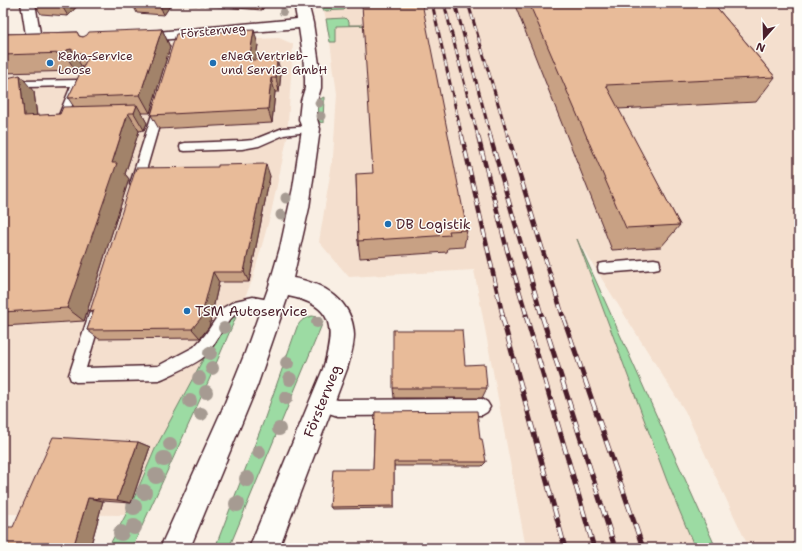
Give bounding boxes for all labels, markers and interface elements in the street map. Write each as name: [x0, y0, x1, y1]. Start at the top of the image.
north arrow: [744, 18, 784, 58]
street label: Försterweg: [180, 20, 246, 42]
text: N: [754, 38, 767, 55]
place label: Reha-Service Loose: [58, 48, 133, 78]
place label: eNeG Vertrieb- und Service GmbH: [221, 48, 327, 78]
marker: Reha-Service Loose: [45, 58, 55, 68]
marker: eNeG Vertrieb- und Service GmbH: [208, 58, 218, 68]
place label: DB Logistik: [396, 215, 471, 233]
marker: DB Logistik: [383, 219, 393, 229]
place label: TSM Autoservice: [195, 302, 308, 320]
marker: TSM Autoservice: [182, 306, 192, 316]
street label: Försterweg: [299, 362, 345, 440]

